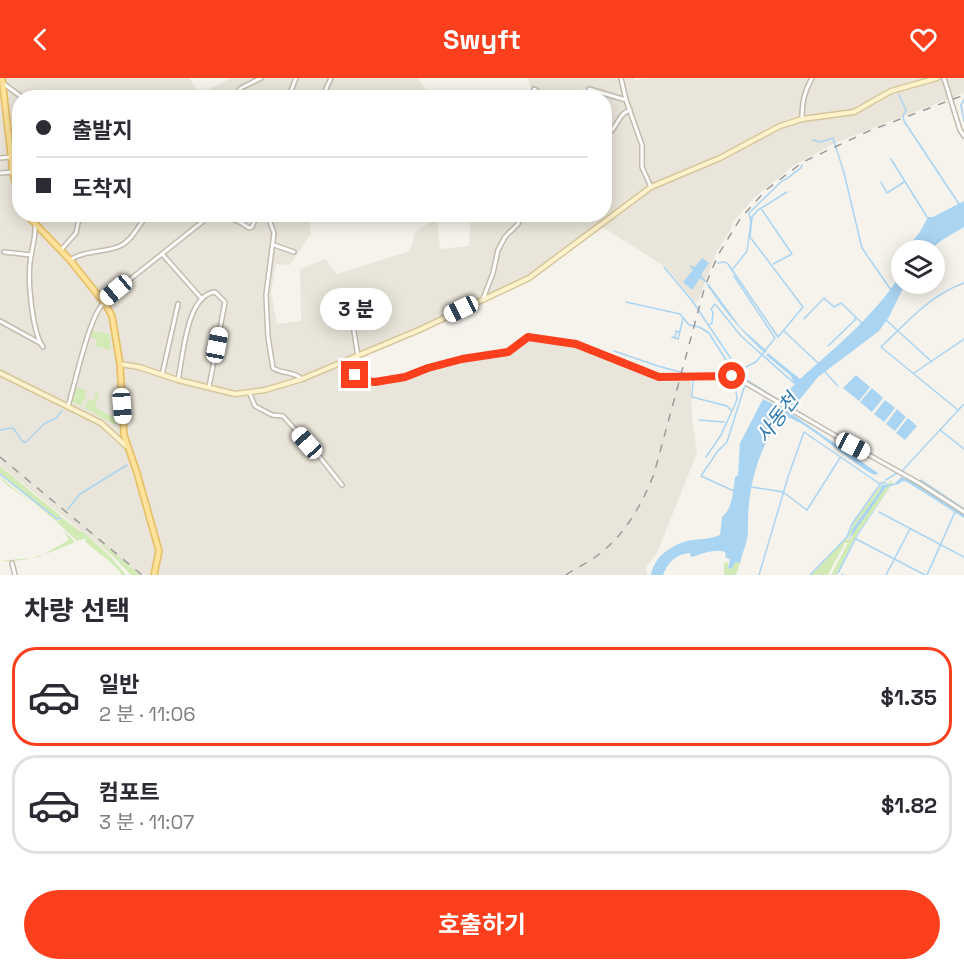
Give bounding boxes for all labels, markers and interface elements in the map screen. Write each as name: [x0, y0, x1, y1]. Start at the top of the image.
text: Swyft: [443, 22, 521, 57]
icon: back: [24, 23, 57, 56]
icon: heart: [907, 23, 940, 56]
text: 출발지: [72, 116, 133, 144]
text: 도착지: [72, 174, 133, 202]
map controls: [891, 240, 945, 294]
button: layers: [891, 240, 945, 294]
car: [96, 272, 136, 308]
callout: 3 분: [319, 288, 391, 330]
car: [441, 293, 481, 325]
text: 3 분: [338, 296, 374, 322]
car: [205, 326, 229, 364]
route end: [341, 361, 368, 388]
route start: [718, 362, 745, 389]
water label: 사동천: [750, 386, 806, 448]
car: [112, 387, 132, 425]
car: [288, 424, 326, 462]
car: [833, 430, 873, 462]
text: 차량 선택: [24, 593, 130, 628]
icon: car: [27, 670, 81, 724]
text: 일반: [99, 670, 139, 698]
text: $1.35: [881, 683, 937, 711]
text: 2 분 · 11:06: [99, 701, 195, 727]
icon: car: [27, 778, 81, 832]
text: 컴포트: [99, 778, 160, 806]
text: $1.82: [881, 791, 937, 819]
text: 3 분 · 11:07: [99, 809, 194, 835]
button: 호출하기: [24, 890, 940, 959]

